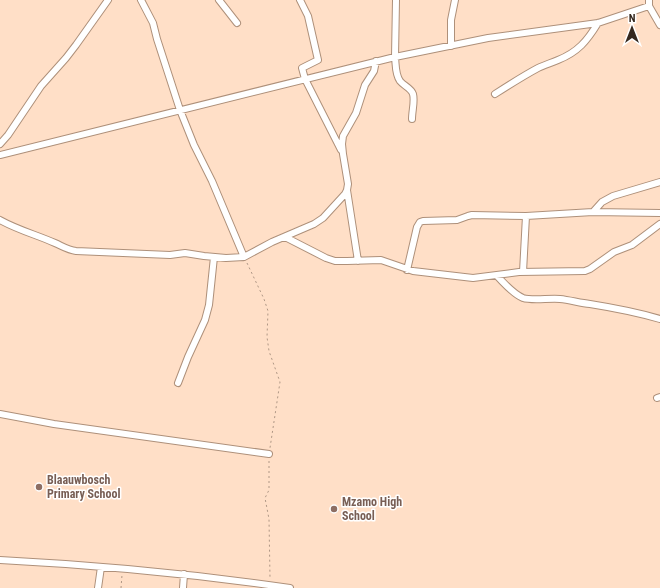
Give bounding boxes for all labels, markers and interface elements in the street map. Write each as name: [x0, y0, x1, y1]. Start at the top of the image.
north arrow: [612, 8, 652, 48]
text: N: [629, 12, 636, 25]
place label: Blaauwbosch Primary School: [47, 473, 120, 501]
marker: Blaauwbosch Primary School: [34, 482, 44, 492]
place label: Mzamo High School: [342, 495, 402, 523]
marker: Mzamo High School: [329, 504, 339, 514]

